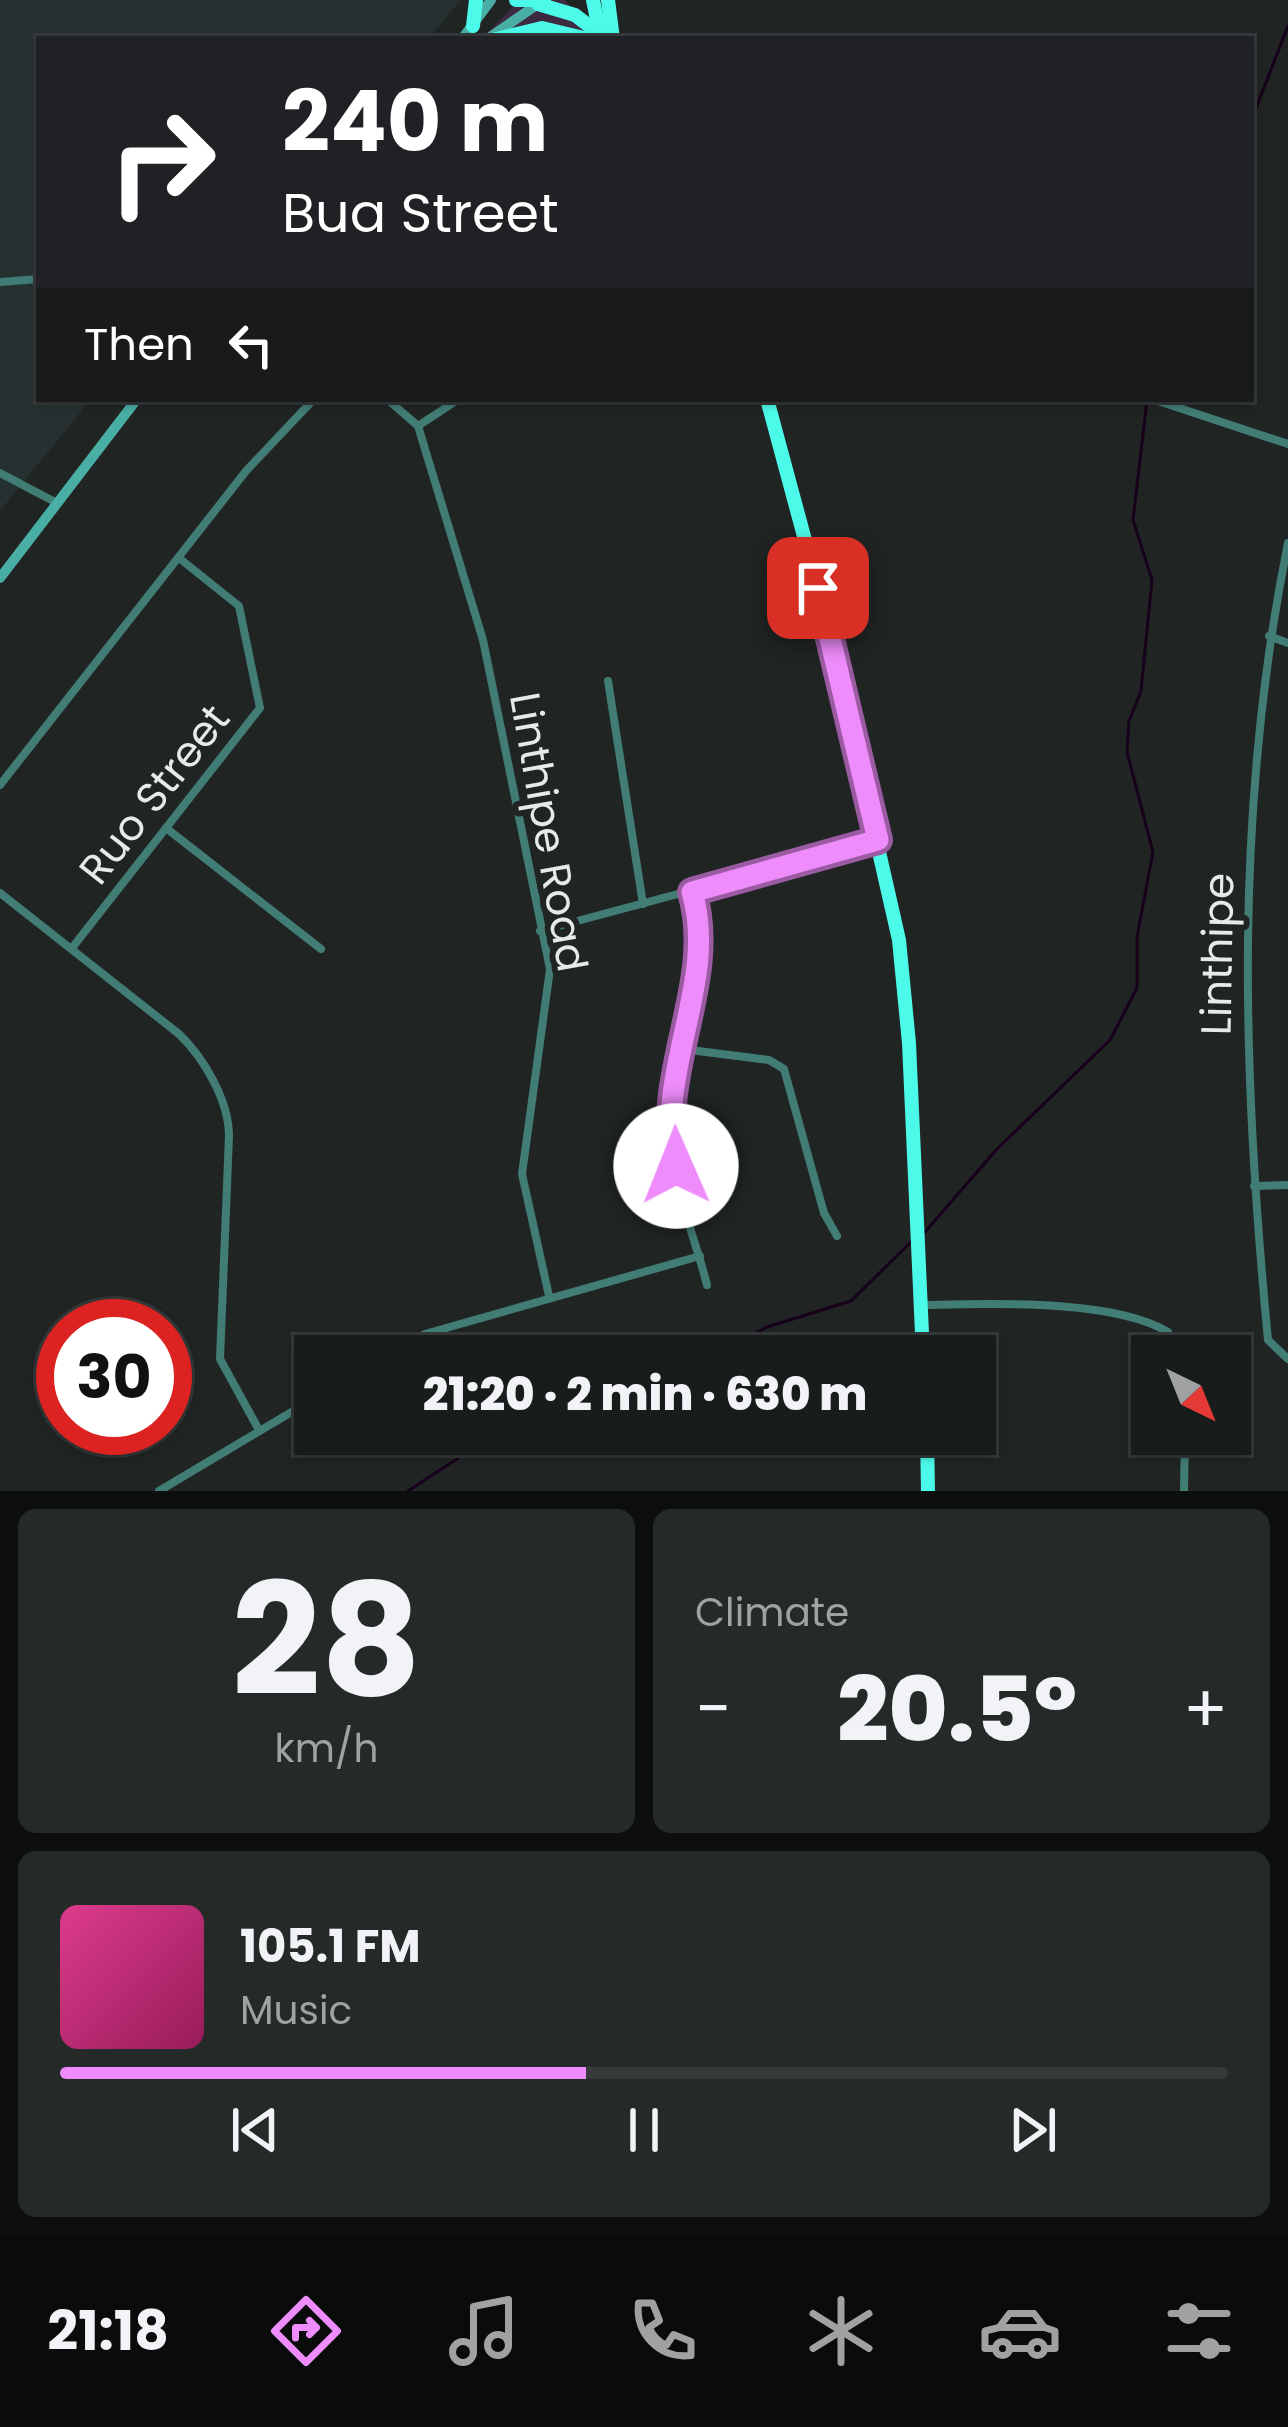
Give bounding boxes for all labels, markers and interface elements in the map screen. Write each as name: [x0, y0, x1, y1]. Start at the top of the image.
text: 240 m: [282, 63, 548, 180]
icon: right: [84, 84, 240, 240]
text: Bua Street: [282, 175, 559, 251]
icon: left: [218, 312, 284, 378]
text: Then: [84, 313, 194, 376]
pin: [767, 537, 869, 639]
icon: arrive: [785, 555, 851, 621]
street label: Linthipe Road: [495, 688, 602, 976]
street label: Ruo Street: [65, 692, 243, 897]
street label: Linthipe: [1187, 872, 1248, 1036]
position arrow: [613, 1103, 739, 1229]
speed limit sign: 30: [36, 1299, 192, 1455]
north arrow: [1131, 1335, 1251, 1455]
map controls: [1131, 1335, 1251, 1455]
text: 21:20 · 2 min · 630 m: [423, 1363, 867, 1426]
text: 28: [231, 1531, 422, 1750]
text: Climate: [695, 1585, 849, 1640]
text: 20.5°: [837, 1646, 1077, 1773]
text: −: [695, 1663, 731, 1755]
text: +: [1183, 1663, 1228, 1755]
text: km/h: [275, 1721, 378, 1776]
text: 105.1 FM: [240, 1915, 421, 1978]
text: Music: [240, 1983, 352, 2038]
icon: previous: [222, 2097, 288, 2163]
icon: pause: [611, 2097, 677, 2163]
icon: next: [1000, 2097, 1066, 2163]
icon: directions: [264, 2289, 348, 2373]
icon: music: [442, 2289, 526, 2373]
icon: phone: [621, 2289, 705, 2373]
icon: climate: [799, 2289, 883, 2373]
icon: car: [978, 2289, 1062, 2373]
icon: filters: [1157, 2289, 1241, 2373]
text: 21:18: [47, 2293, 169, 2369]

